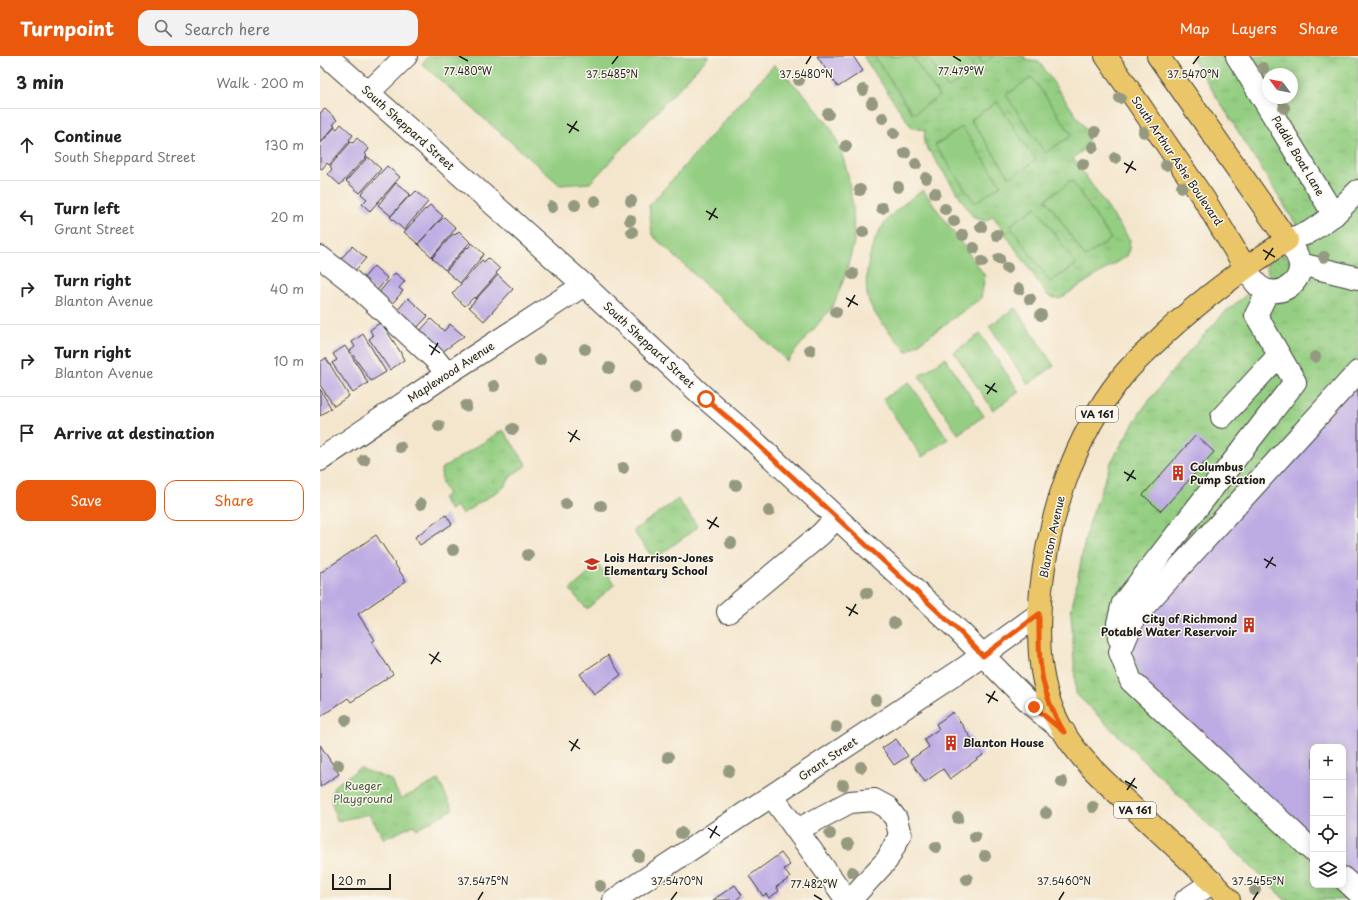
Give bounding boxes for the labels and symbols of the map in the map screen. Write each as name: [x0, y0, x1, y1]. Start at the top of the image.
text: 77.480°W: [444, 63, 493, 78]
text: 77.479°W: [938, 63, 985, 78]
text: 37.5485°N: [586, 66, 638, 81]
text: 37.5480°N: [779, 66, 833, 81]
text: 37.5470°N: [1167, 66, 1219, 81]
north arrow: [1262, 68, 1298, 104]
street label: South Sheppard Street: [358, 81, 459, 174]
street label: South Arthur Ashe Boulevard: [1128, 93, 1227, 229]
street label: Paddle Boat Lane: [1268, 112, 1329, 199]
street label: South Sheppard Street: [600, 298, 699, 392]
street label: Maplewood Avenue: [404, 337, 497, 406]
route start: [697, 390, 715, 408]
road number: VA 161: [1076, 406, 1118, 422]
place label: Columbus Pump Station: [1190, 458, 1266, 488]
building icon: Columbus Pump Station: [1169, 464, 1187, 482]
street label: Blanton Avenue: [1034, 494, 1069, 580]
place label: Lois Harrison-Jones Elementary School: [604, 549, 714, 579]
school or university icon: Lois Harrison-Jones Elementary School: [583, 555, 601, 573]
place label: City of Richmond Potable Water Reservoir: [1101, 610, 1237, 640]
building icon: City of Richmond Potable Water Reservoir: [1240, 616, 1258, 634]
route end: [1025, 698, 1043, 716]
street label: Grant Street: [795, 732, 861, 785]
building icon: Blanton House: [942, 734, 960, 752]
place label: Blanton House: [963, 734, 1044, 751]
park label: Rueger Playground: [333, 777, 393, 807]
road number: VA 161: [1114, 802, 1156, 818]
scale bar: [332, 872, 391, 891]
text: 37.5475°N: [457, 873, 509, 888]
text: 37.5470°N: [651, 873, 703, 888]
text: 37.5460°N: [1037, 873, 1091, 888]
text: 37.5455°N: [1232, 873, 1285, 888]
text: 77.482°W: [790, 876, 838, 891]

